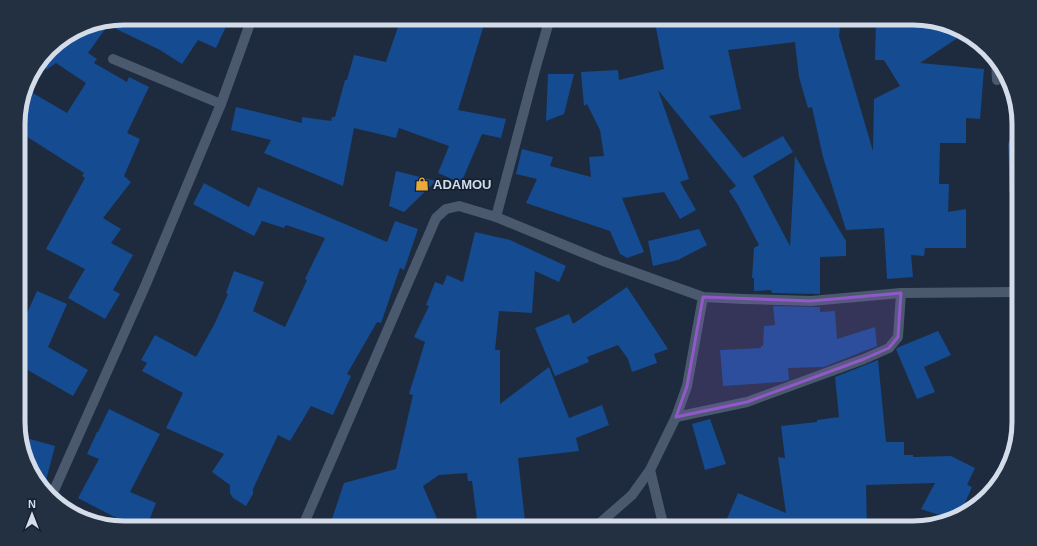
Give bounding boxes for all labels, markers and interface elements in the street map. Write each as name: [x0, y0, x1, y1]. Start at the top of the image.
shop icon: ADAMOU: [414, 176, 430, 192]
place label: ADAMOU: [433, 177, 492, 192]
north arrow: [12, 494, 52, 534]
text: N: [28, 498, 36, 510]

